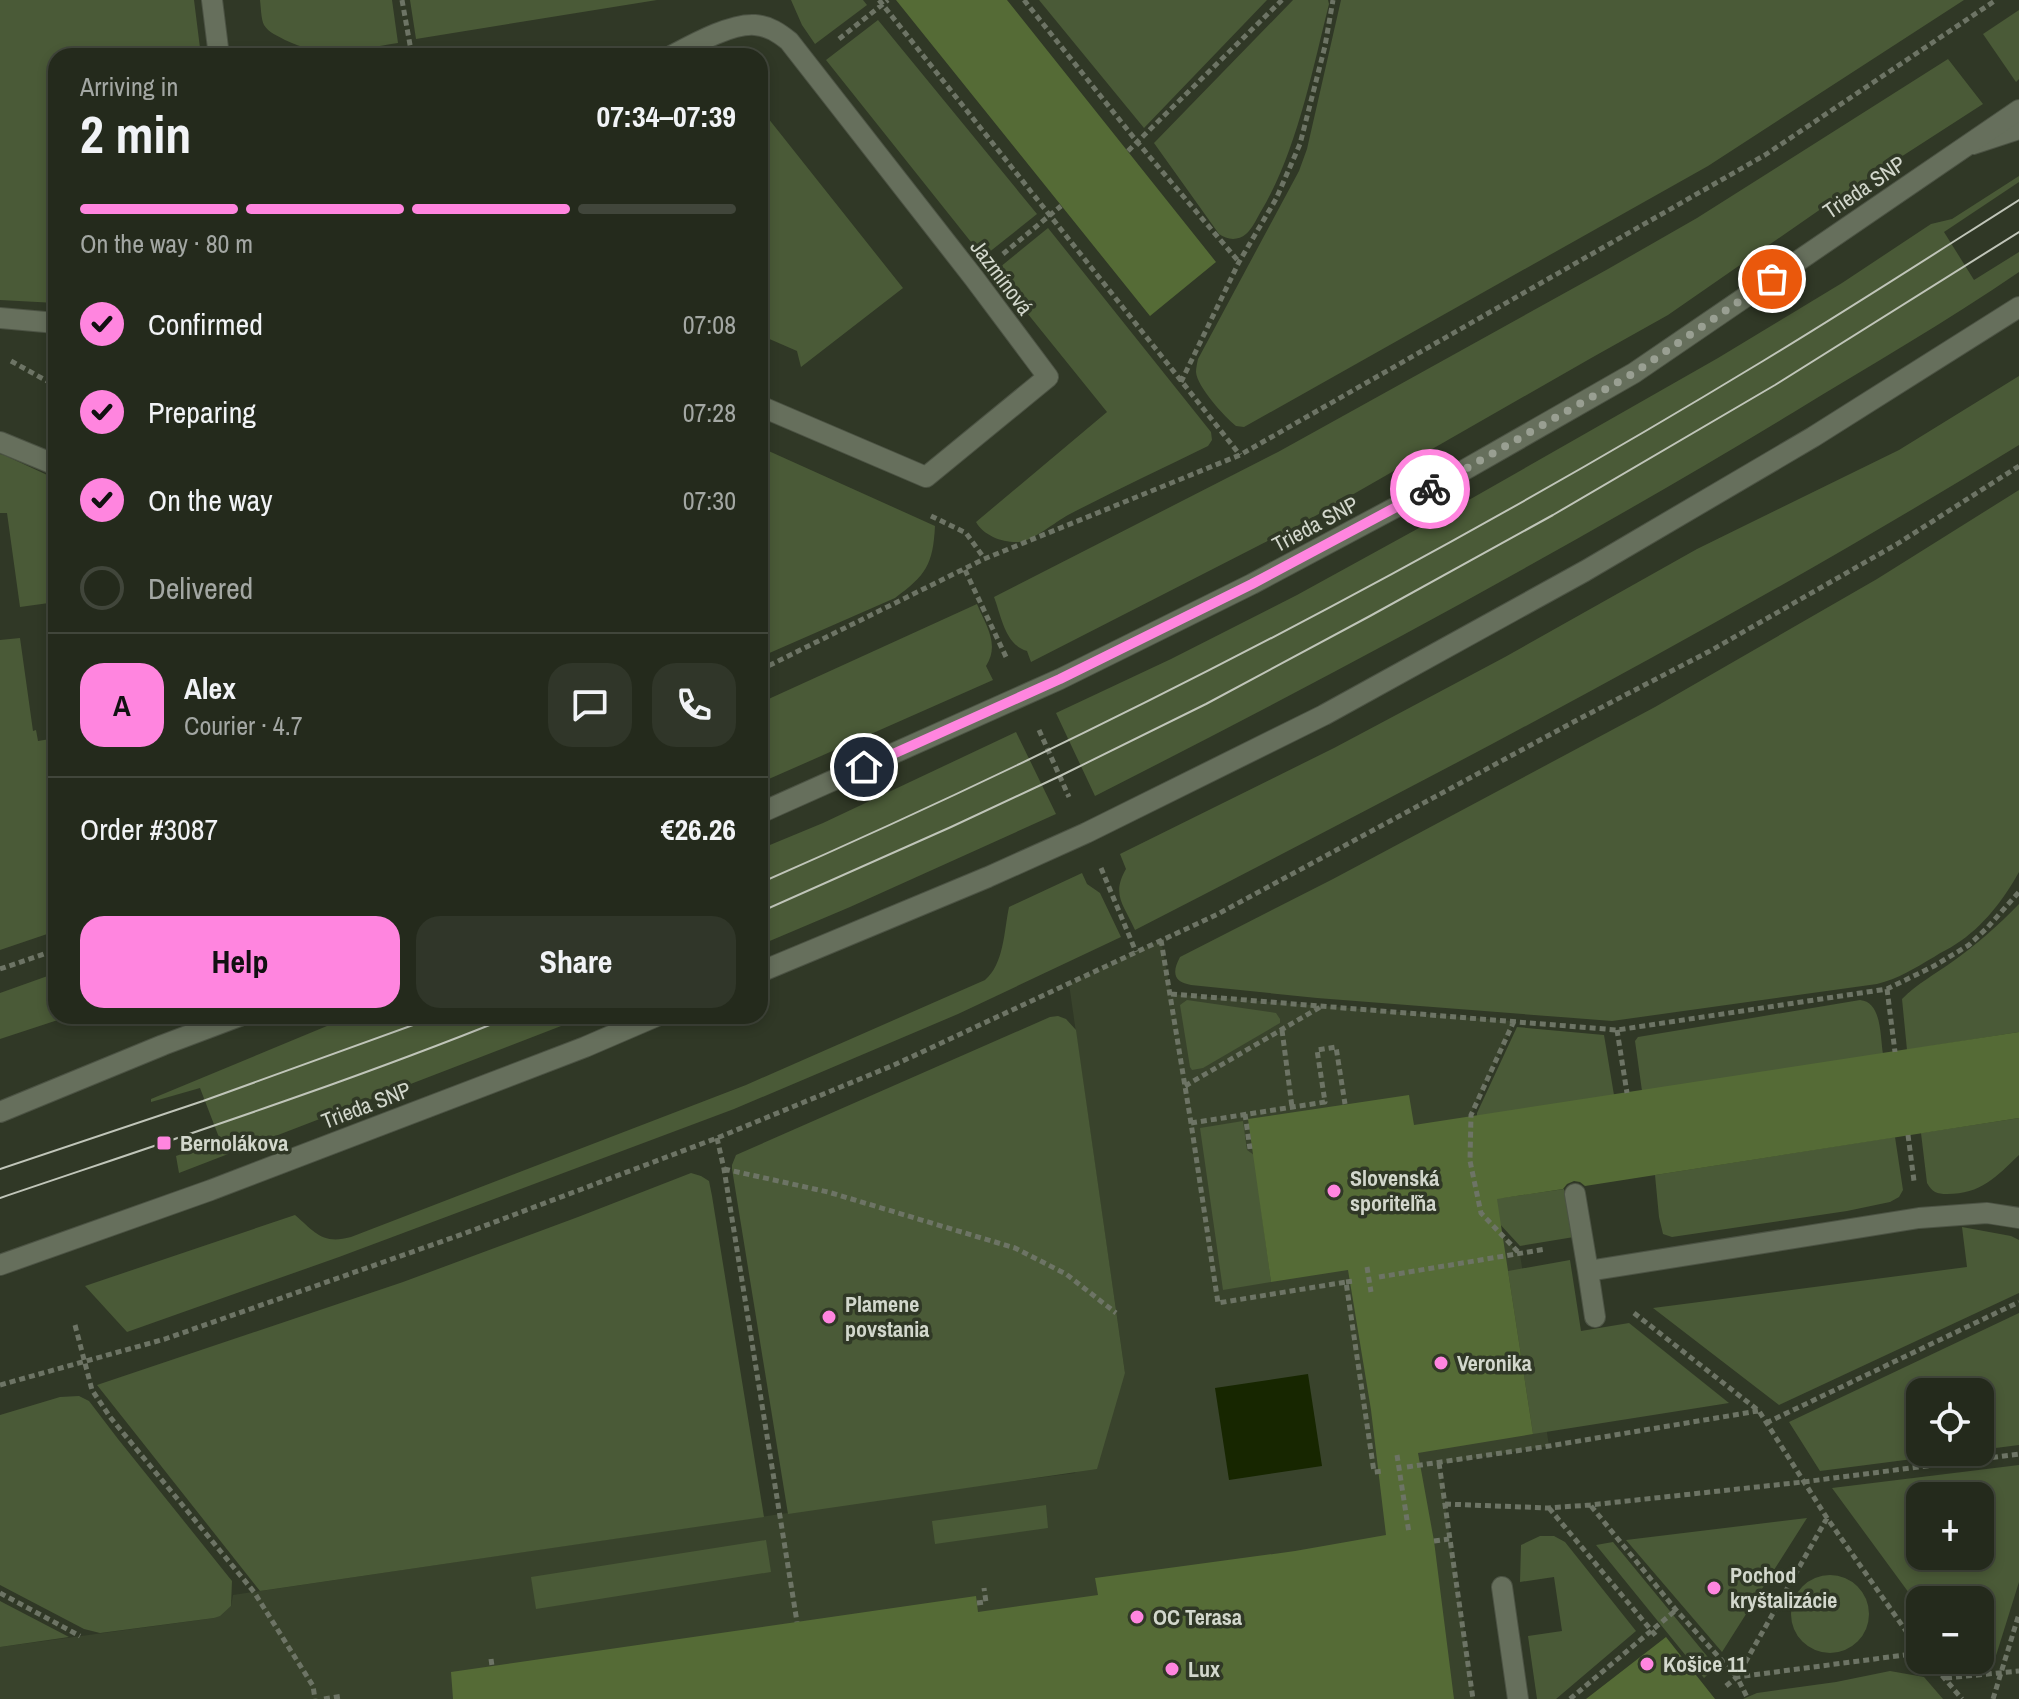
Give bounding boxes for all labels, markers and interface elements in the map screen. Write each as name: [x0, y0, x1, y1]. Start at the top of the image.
text: Arriving in: [80, 69, 178, 104]
text: 07:34–07:39: [597, 96, 736, 136]
text: 2 min: [80, 99, 191, 169]
street label: Trieda SNP: [1817, 148, 1911, 226]
text: On the way · 80 m: [80, 226, 253, 261]
street label: Jazmínová: [964, 233, 1040, 321]
pin: [1738, 245, 1806, 313]
icon: bag: [1750, 257, 1794, 301]
icon: check: [80, 302, 124, 346]
text: Confirmed: [148, 304, 263, 344]
text: 07:08: [683, 307, 736, 342]
icon: check: [80, 390, 124, 434]
text: Preparing: [148, 392, 256, 432]
text: 07:28: [683, 395, 736, 430]
courier: [1390, 449, 1470, 529]
icon: bike: [1408, 467, 1452, 511]
icon: check: [80, 478, 124, 522]
text: On the way: [148, 480, 272, 520]
text: 07:30: [683, 483, 736, 518]
street label: Trieda SNP: [1267, 489, 1363, 559]
text: Delivered: [148, 568, 253, 608]
button: chat: [548, 663, 632, 747]
button: phone: [652, 663, 736, 747]
text: Alex: [184, 668, 236, 708]
text: A: [113, 685, 131, 725]
text: Courier · 4.7: [184, 708, 303, 743]
pin: [830, 733, 898, 801]
icon: home: [842, 745, 886, 789]
text: Order #3087: [80, 809, 218, 849]
text: €26.26: [661, 809, 736, 849]
button: Help: [80, 916, 400, 1008]
button: Share: [416, 916, 736, 1008]
street label: Trieda SNP: [317, 1074, 415, 1136]
place label: Bernolákova: [180, 1128, 288, 1158]
marker: Bernolákova: [155, 1134, 173, 1152]
place label: Slovenská sporiteľňa: [1350, 1163, 1439, 1218]
marker: Slovenská sporiteľňa: [1325, 1182, 1343, 1200]
place label: Plamene povstania: [845, 1289, 929, 1344]
marker: Plamene povstania: [820, 1308, 838, 1326]
place label: Veronika: [1457, 1348, 1532, 1378]
marker: Veronika: [1432, 1354, 1450, 1372]
map controls: [1906, 1378, 1994, 1674]
button: locate: [1906, 1378, 1994, 1466]
button: +: [1906, 1482, 1994, 1570]
place label: Pochod kryštalizácie: [1730, 1560, 1837, 1615]
marker: Pochod kryštalizácie: [1705, 1579, 1723, 1597]
button: −: [1906, 1586, 1994, 1674]
place label: OC Terasa: [1153, 1602, 1242, 1632]
marker: OC Terasa: [1128, 1608, 1146, 1626]
place label: Košice 11: [1663, 1649, 1747, 1679]
place label: Lux: [1188, 1654, 1220, 1684]
marker: Košice 11: [1638, 1655, 1656, 1673]
marker: Lux: [1163, 1660, 1181, 1678]

